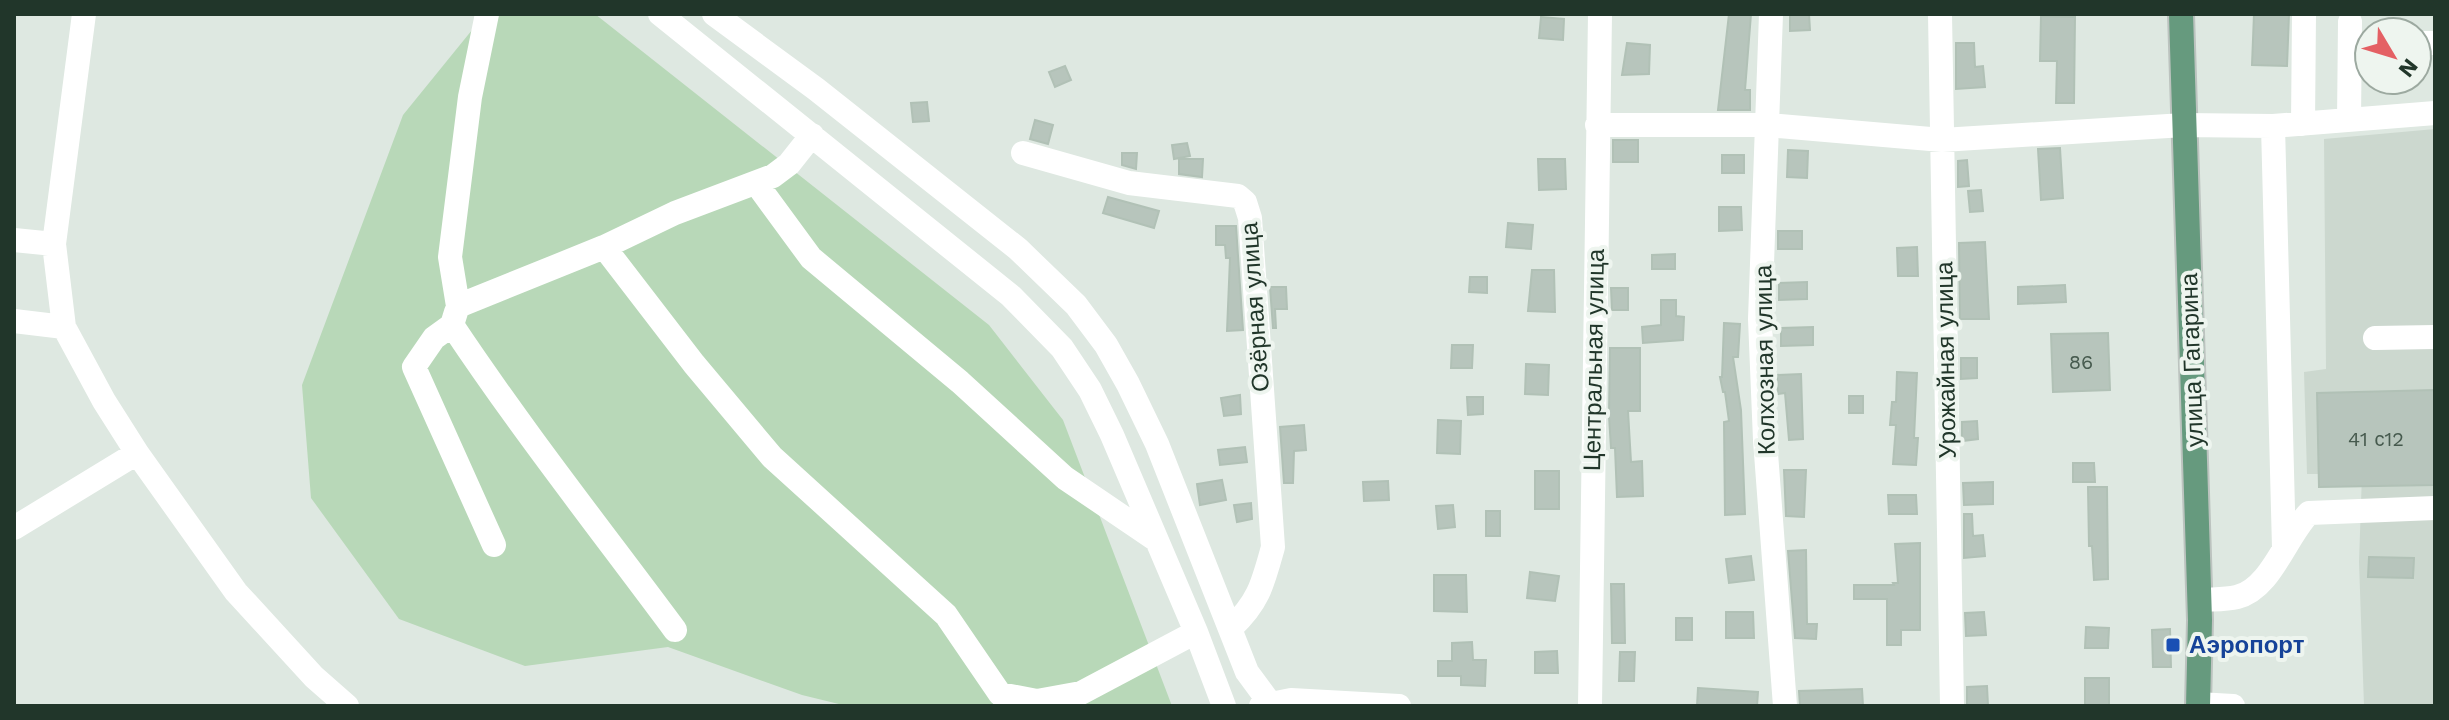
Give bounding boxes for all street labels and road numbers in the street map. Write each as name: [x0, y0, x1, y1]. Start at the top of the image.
street label: Озёрная улица: [1235, 221, 1275, 393]
street label: Центральная улица: [1578, 248, 1610, 471]
street label: Урожайная улица: [1930, 261, 1962, 459]
street label: Колхозная улица: [1749, 264, 1781, 455]
street label: улица Гагарина: [2175, 272, 2209, 447]

